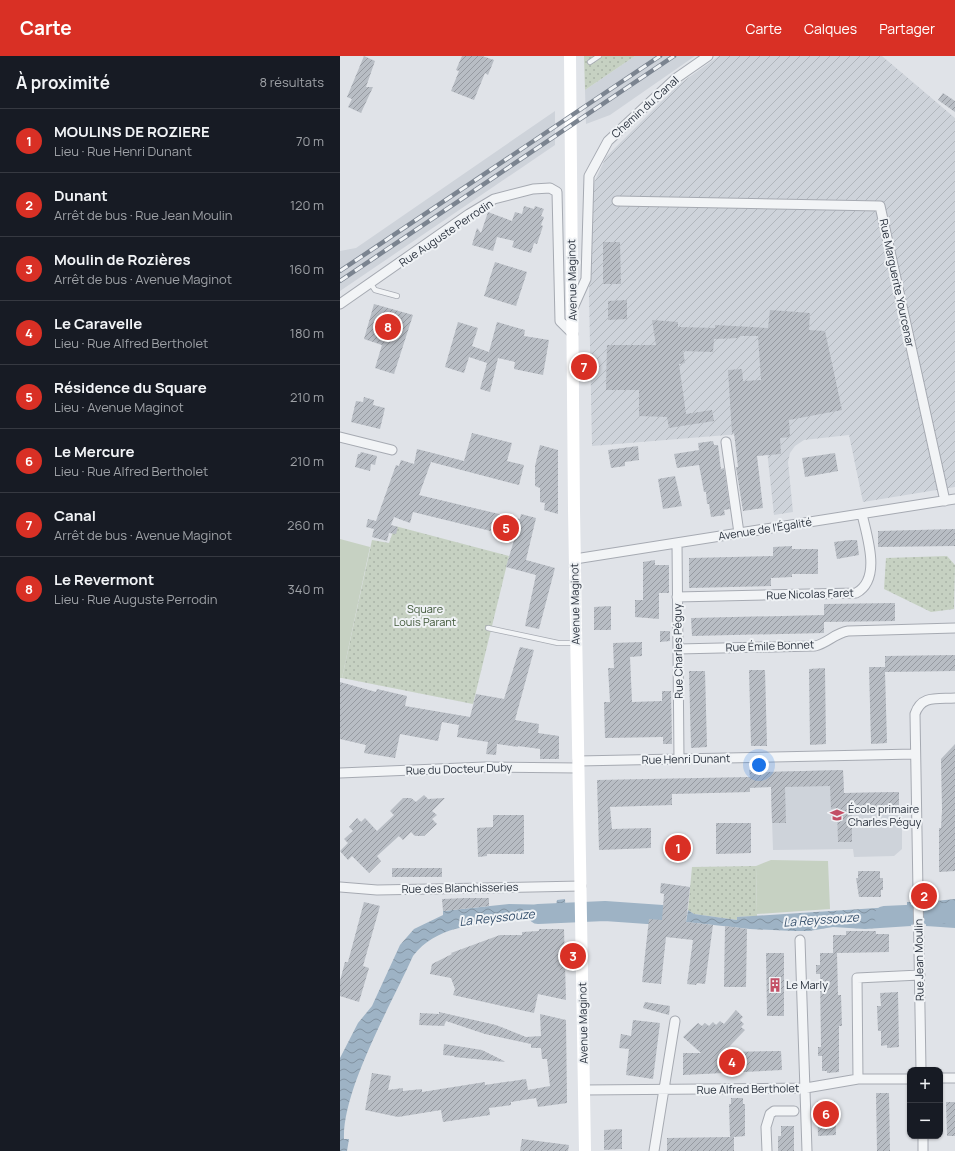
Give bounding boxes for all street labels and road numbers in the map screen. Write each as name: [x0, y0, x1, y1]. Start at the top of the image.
street label: Chemin du Canal: [608, 72, 682, 141]
street label: Rue Auguste Perrodin: [396, 196, 496, 270]
street label: Rue Marguerite Yourcenar: [877, 217, 918, 349]
street label: Avenue Maginot: [563, 239, 580, 321]
street label: Avenue de l'Égalité: [717, 514, 813, 543]
street label: Avenue Maginot: [566, 563, 583, 645]
street label: Rue Nicolas Faret: [766, 584, 854, 603]
street label: Rue Charles Péguy: [669, 603, 686, 699]
street label: Rue Émile Bonnet: [725, 636, 815, 655]
street label: Rue Henri Dunant: [642, 750, 730, 767]
street label: Rue du Docteur Duby: [405, 759, 513, 778]
street label: Rue des Blanchisseries: [401, 879, 519, 896]
street label: Rue Jean Moulin: [910, 919, 927, 1001]
street label: Avenue Maginot: [574, 982, 591, 1064]
street label: Rue Alfred Bertholet: [697, 1080, 799, 1097]

